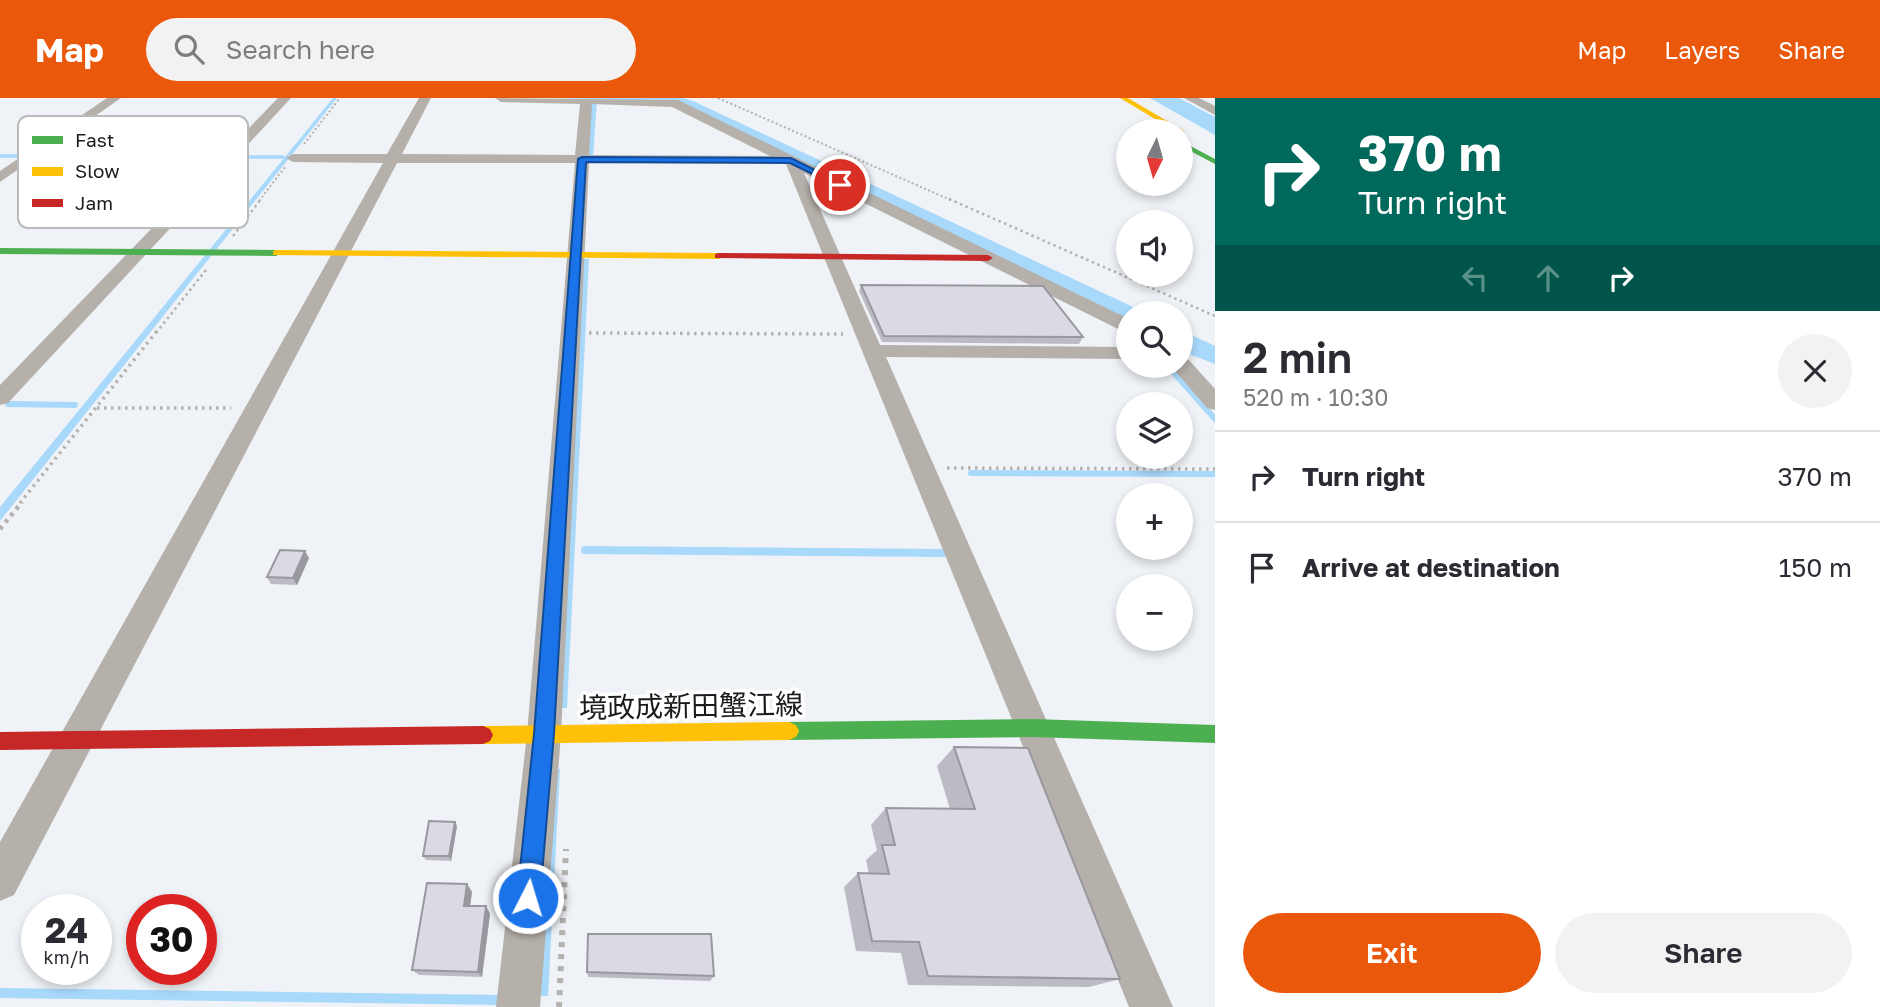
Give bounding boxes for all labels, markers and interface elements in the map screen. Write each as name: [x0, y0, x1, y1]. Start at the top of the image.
search box: [146, 18, 636, 81]
text: Map: [35, 30, 104, 69]
icon: search: [170, 30, 208, 68]
text: Search here: [226, 34, 375, 65]
text: Map: [1577, 35, 1626, 64]
text: Layers: [1664, 35, 1740, 64]
text: Share: [1778, 35, 1845, 64]
legend: [18, 116, 248, 228]
north arrow: [1116, 119, 1194, 196]
map controls: [1116, 119, 1193, 651]
text: 370 m: [1358, 123, 1502, 182]
icon: right: [1243, 126, 1334, 217]
text: Fast: [75, 128, 114, 151]
pin: [810, 155, 870, 215]
text: Slow: [75, 159, 120, 182]
icon: arrive: [821, 166, 859, 204]
text: Turn right: [1358, 183, 1507, 221]
text: Jam: [75, 191, 113, 214]
button: sound: [1116, 210, 1193, 287]
icon: left: [1456, 259, 1494, 297]
icon: ahead: [1529, 259, 1567, 297]
icon: right: [1602, 259, 1640, 297]
button: search: [1116, 301, 1193, 378]
text: 2 min: [1243, 332, 1352, 382]
button: close: [1778, 334, 1852, 408]
text: 520 m · 10:30: [1243, 383, 1388, 411]
button: layers: [1116, 392, 1193, 469]
icon: right: [1243, 458, 1281, 496]
text: Turn right: [1302, 461, 1425, 492]
text: 370 m: [1777, 461, 1852, 492]
button: +: [1116, 483, 1193, 560]
icon: arrive: [1243, 549, 1281, 587]
text: Arrive at destination: [1302, 552, 1560, 583]
text: 150 m: [1779, 552, 1852, 583]
button: −: [1116, 574, 1193, 651]
street label: 境政成新田蟹江線: [579, 687, 803, 724]
position arrow: [491, 861, 565, 935]
speed limit sign: 30: [126, 894, 217, 985]
text: 24: [45, 909, 88, 951]
button: Exit: [1243, 913, 1541, 993]
button: Share: [1555, 913, 1852, 993]
text: km/h: [44, 946, 89, 968]

